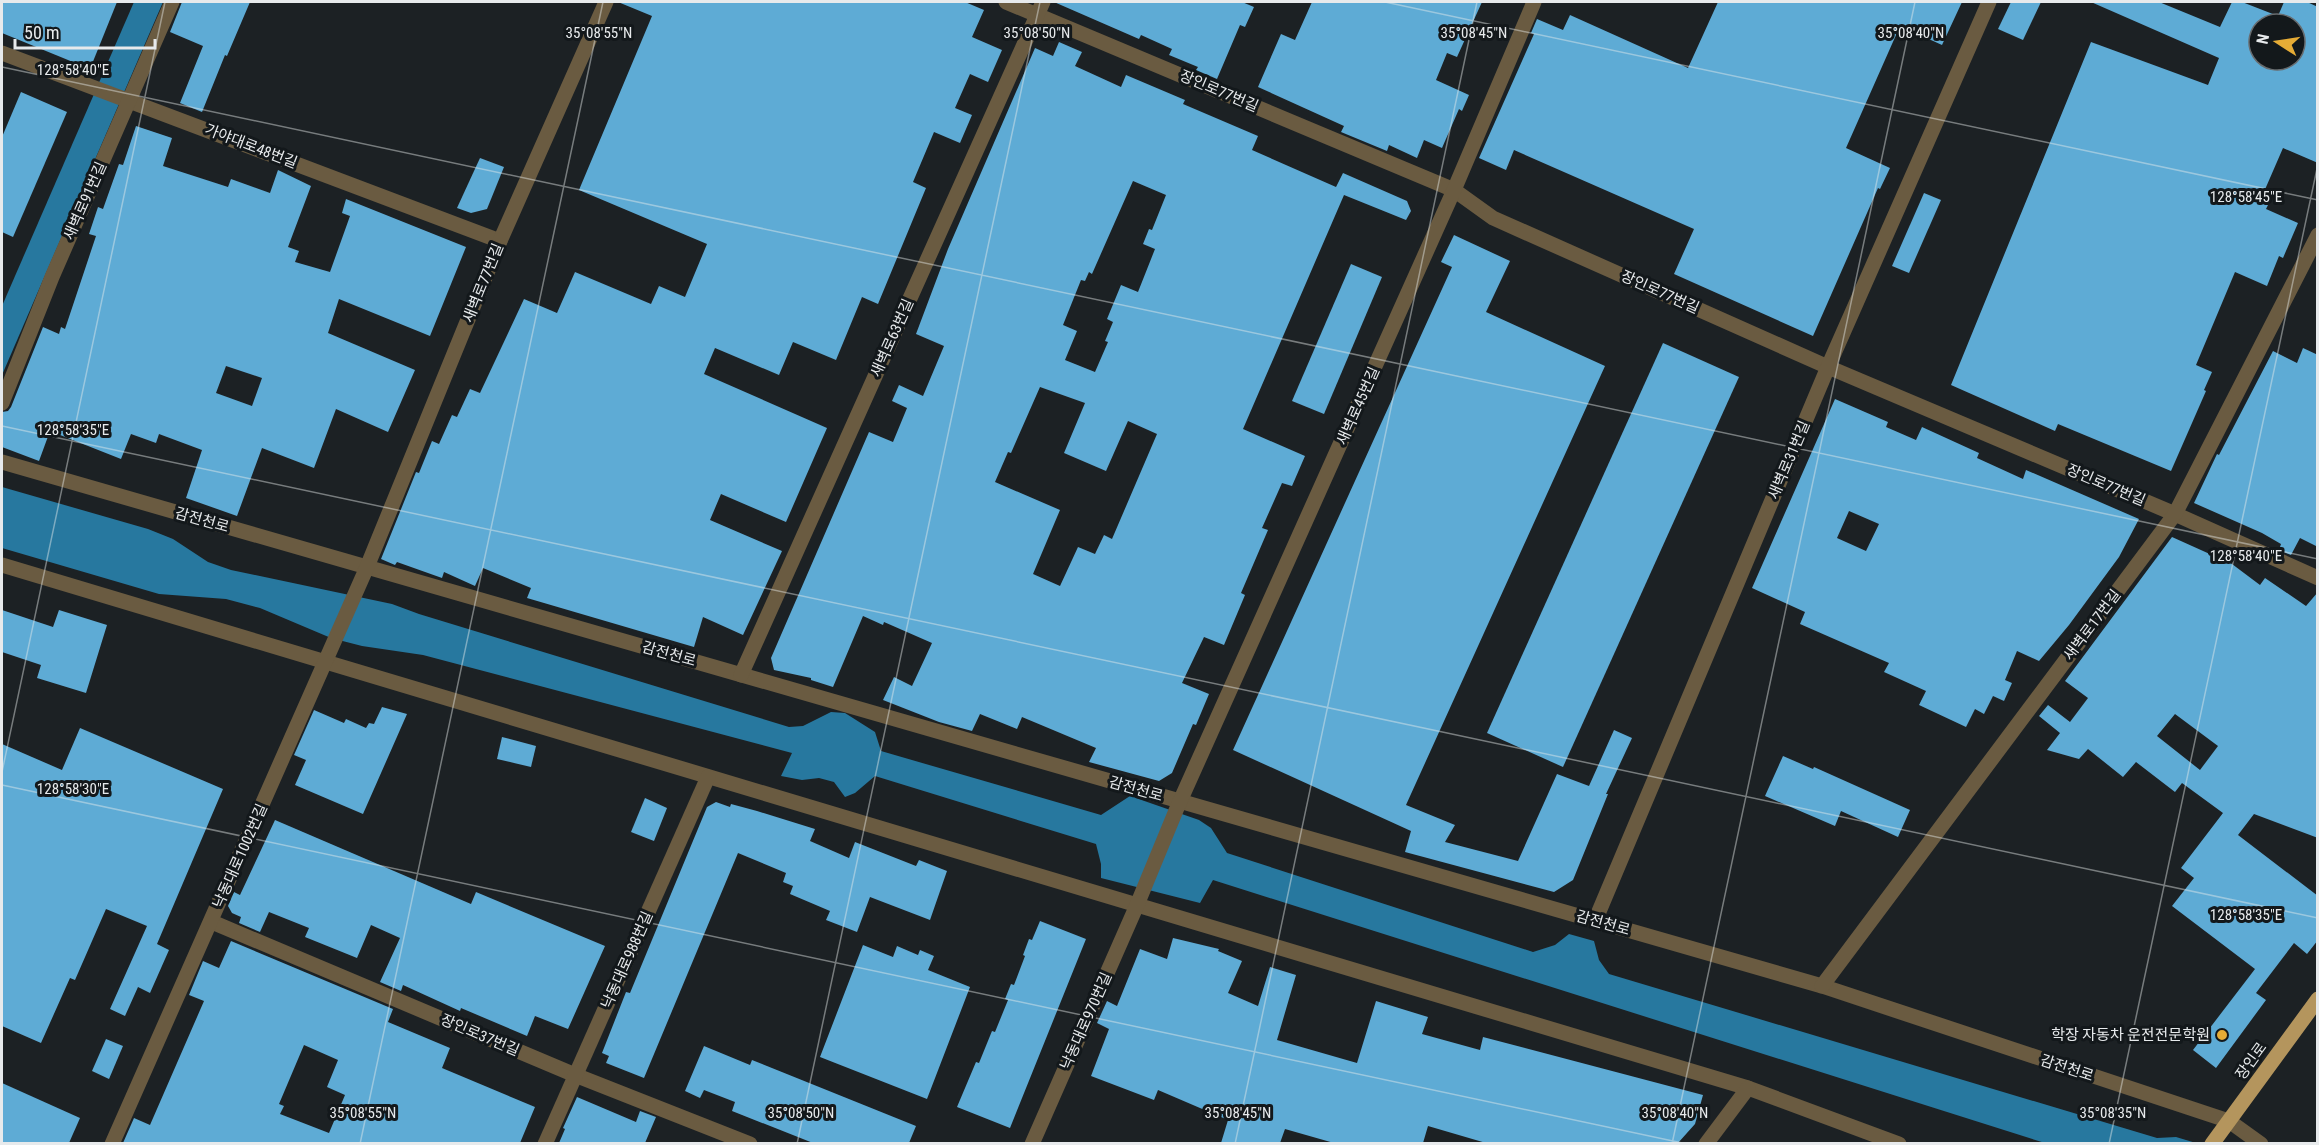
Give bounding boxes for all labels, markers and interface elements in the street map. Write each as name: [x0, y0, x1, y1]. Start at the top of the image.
scale bar: [15, 12, 154, 50]
north arrow: [2247, 12, 2307, 72]
text: 50 m: [24, 22, 59, 43]
text: 35°08'55"N: [566, 24, 632, 42]
text: 35°08'50"N: [1004, 24, 1070, 42]
text: 35°08'45"N: [1441, 24, 1507, 42]
text: 35°08'40"N: [1878, 24, 1944, 42]
text: N: [2253, 32, 2273, 46]
text: 128°58'40"E: [37, 61, 109, 79]
street label: 장인로77번길: [1177, 66, 1261, 116]
street label: 가야대로48번길: [202, 120, 300, 172]
street label: 새벽로91번길: [60, 159, 110, 243]
text: 128°58'45"E: [2210, 188, 2282, 206]
street label: 새벽로77번길: [459, 241, 507, 325]
street label: 장인로77번길: [1618, 267, 1702, 317]
street label: 새벽로63번길: [867, 296, 917, 380]
street label: 새벽로45번길: [1333, 364, 1383, 448]
street label: 새벽로31번길: [1764, 418, 1814, 502]
text: 128°58'35"E: [37, 421, 109, 439]
street label: 장인로77번길: [2064, 460, 2148, 510]
street label: 감전천로: [173, 504, 231, 536]
text: 128°58'40"E: [2210, 547, 2282, 565]
street label: 새벽로17번길: [2060, 586, 2124, 664]
street label: 감전천로: [640, 638, 698, 670]
street label: 감전천로: [1107, 773, 1165, 805]
text: 128°58'30"E: [37, 780, 109, 798]
street label: 낙동대로1002번길: [209, 801, 271, 911]
text: 128°58'35"E: [2210, 906, 2282, 924]
street label: 감전천로: [1574, 907, 1632, 939]
street label: 낙동대로988번길: [597, 908, 657, 1012]
street label: 낙동대로970번길: [1056, 969, 1116, 1073]
street label: 장인로37번길: [438, 1010, 522, 1060]
place label: 학장 자동차 운전전문학원: [2051, 1026, 2210, 1044]
marker: 학장 자동차 운전전문학원: [2215, 1028, 2229, 1042]
street label: 장인로: [2232, 1039, 2270, 1083]
street label: 감전천로: [2038, 1051, 2096, 1085]
text: 35°08'55"N: [330, 1104, 396, 1122]
text: 35°08'50"N: [768, 1104, 834, 1122]
text: 35°08'45"N: [1205, 1104, 1271, 1122]
text: 35°08'40"N: [1642, 1104, 1708, 1122]
text: 35°08'35"N: [2080, 1104, 2146, 1122]

